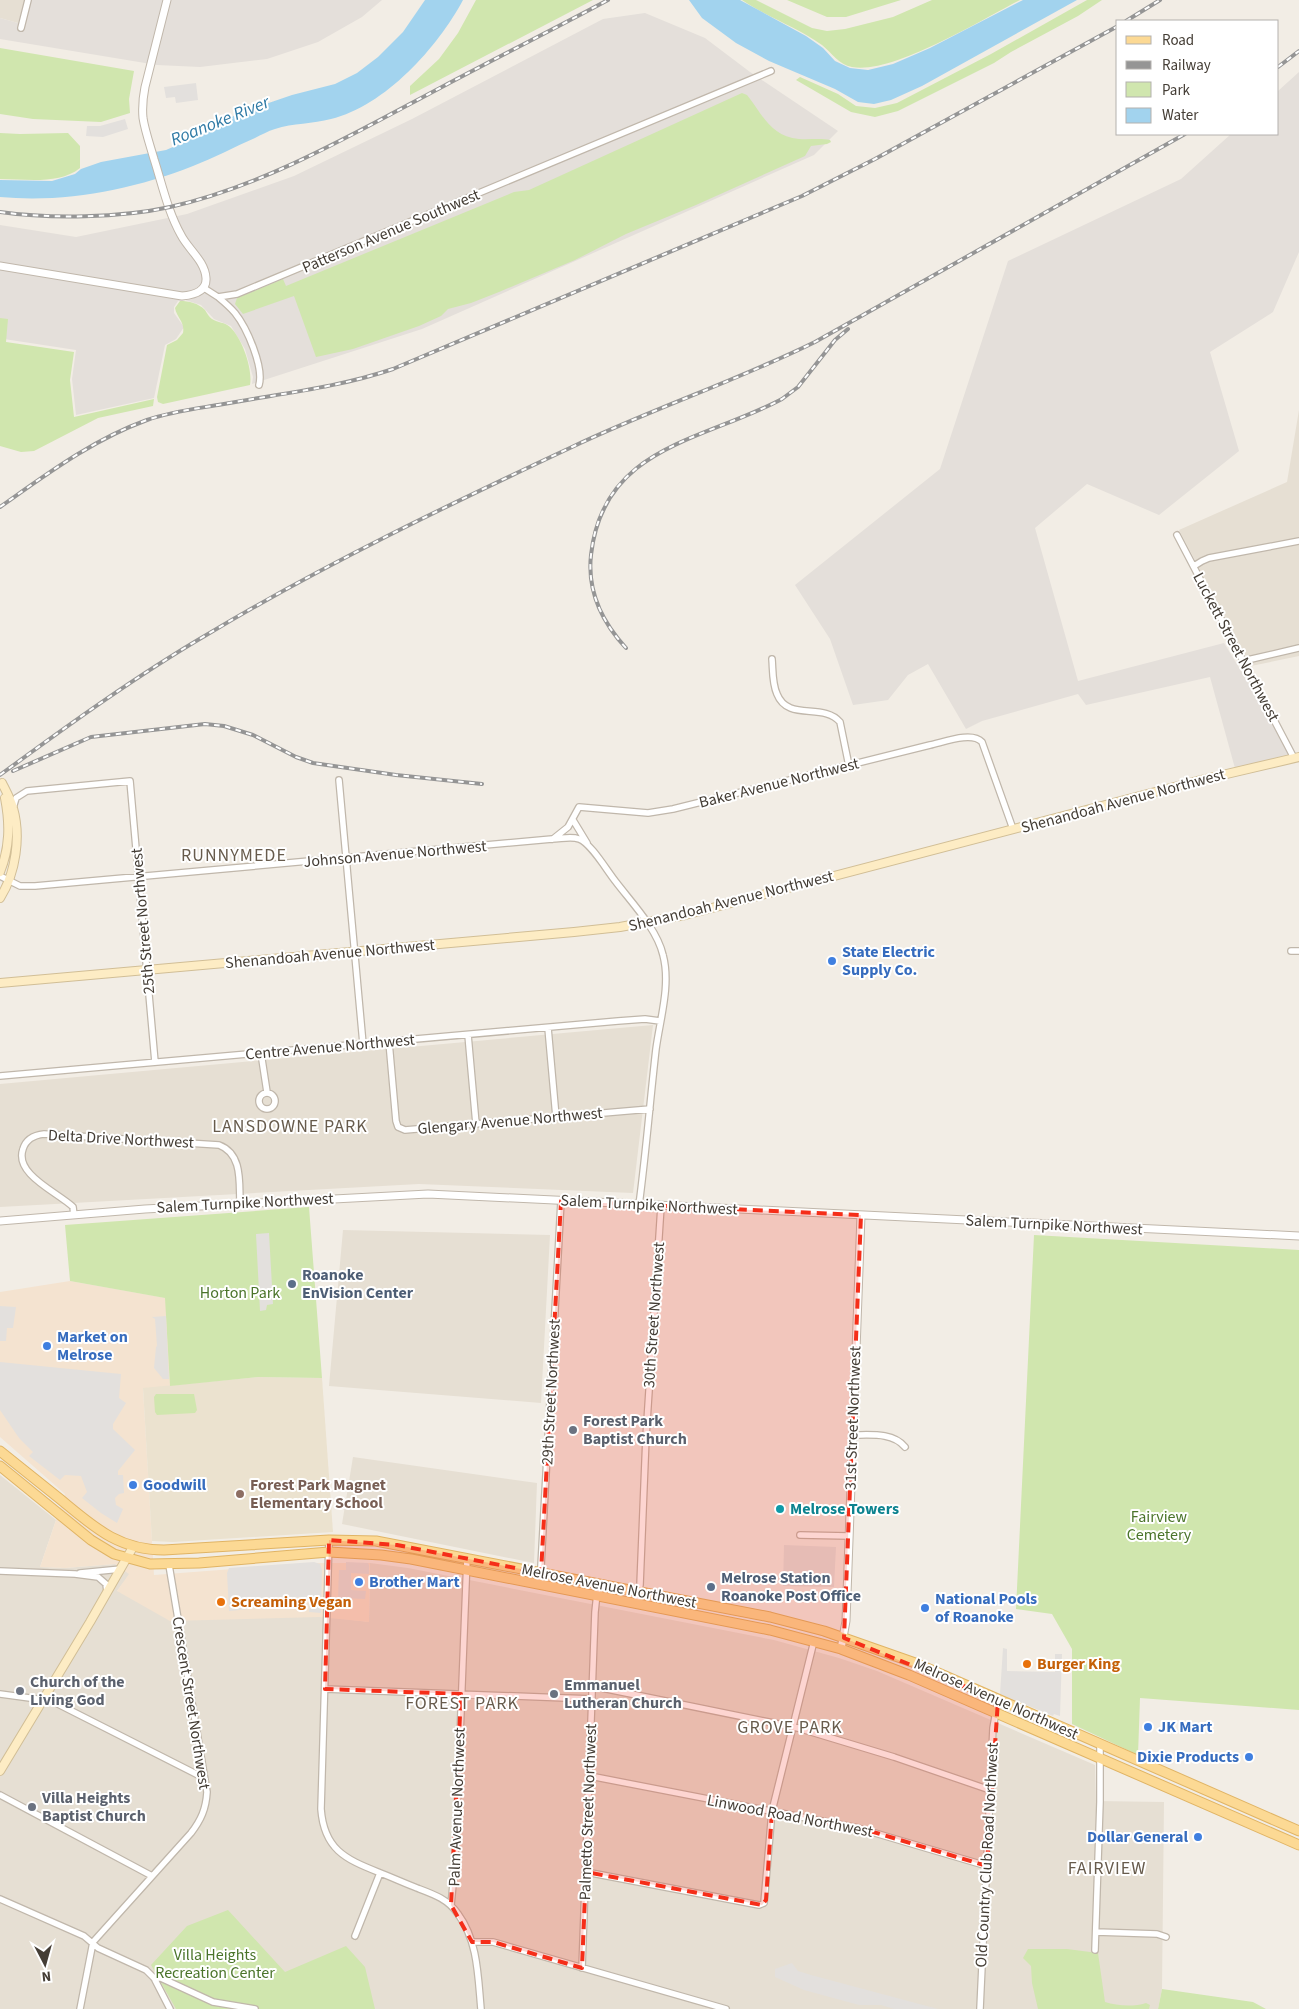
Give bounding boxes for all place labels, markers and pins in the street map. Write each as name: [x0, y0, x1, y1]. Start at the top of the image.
place label: State Electric Supply Co.: [842, 941, 936, 981]
marker: State Electric Supply Co.: [826, 955, 838, 967]
place label: Roanoke EnVision Center: [302, 1264, 414, 1304]
marker: Roanoke EnVision Center: [286, 1278, 298, 1290]
place label: Market on Melrose: [57, 1326, 128, 1366]
marker: Market on Melrose: [41, 1340, 53, 1352]
place label: Forest Park Baptist Church: [583, 1410, 687, 1450]
marker: Forest Park Baptist Church: [567, 1424, 579, 1436]
place label: Goodwill: [143, 1474, 207, 1496]
place label: Forest Park Magnet Elementary School: [250, 1474, 386, 1514]
marker: Goodwill: [127, 1479, 139, 1491]
marker: Forest Park Magnet Elementary School: [234, 1488, 246, 1500]
place label: Melrose Towers: [790, 1498, 899, 1520]
marker: Melrose Towers: [774, 1503, 786, 1515]
place label: Melrose Station Roanoke Post Office: [721, 1567, 861, 1607]
place label: Brother Mart: [369, 1571, 460, 1593]
marker: Brother Mart: [353, 1576, 365, 1588]
marker: Melrose Station Roanoke Post Office: [705, 1581, 717, 1593]
place label: National Pools of Roanoke: [935, 1588, 1037, 1628]
place label: Screaming Vegan: [231, 1591, 352, 1613]
marker: Screaming Vegan: [215, 1596, 227, 1608]
marker: National Pools of Roanoke: [919, 1602, 931, 1614]
place label: Burger King: [1037, 1653, 1120, 1675]
marker: Burger King: [1021, 1658, 1033, 1670]
place label: Church of the Living God: [30, 1671, 125, 1711]
place label: Emmanuel Lutheran Church: [564, 1674, 682, 1714]
marker: Church of the Living God: [14, 1685, 26, 1697]
marker: Emmanuel Lutheran Church: [548, 1688, 560, 1700]
place label: JK Mart: [1158, 1716, 1212, 1738]
marker: JK Mart: [1142, 1721, 1154, 1733]
place label: Dixie Products: [1137, 1746, 1239, 1768]
marker: Dixie Products: [1243, 1751, 1255, 1763]
place label: Villa Heights Baptist Church: [41, 1787, 146, 1827]
marker: Villa Heights Baptist Church: [26, 1801, 38, 1813]
place label: Dollar General: [1087, 1826, 1188, 1848]
marker: Dollar General: [1192, 1831, 1204, 1843]

